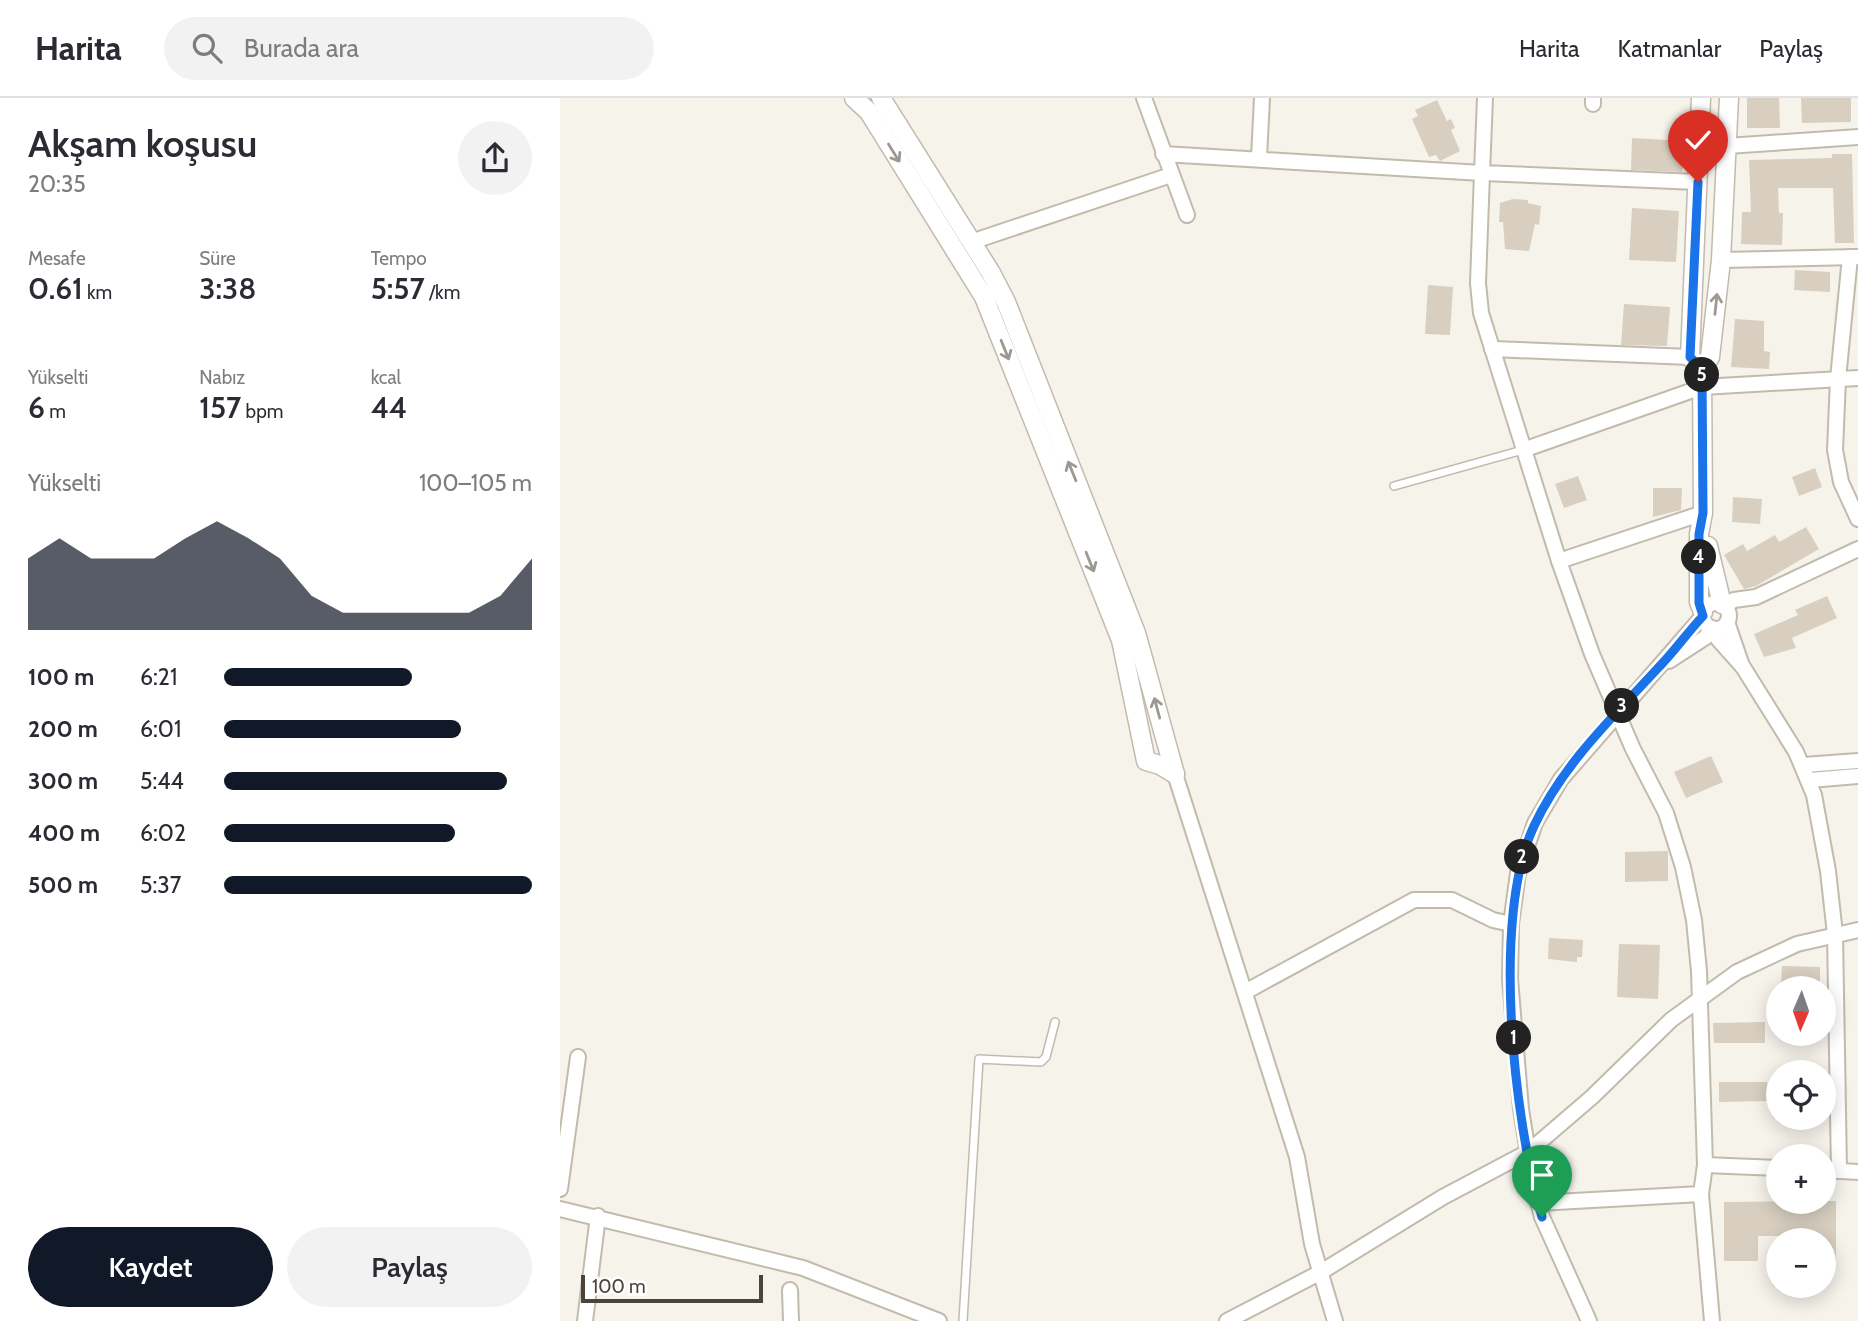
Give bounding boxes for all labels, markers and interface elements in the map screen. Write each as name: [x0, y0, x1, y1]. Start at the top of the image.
search box: [164, 17, 654, 80]
text: Harita: [35, 28, 122, 68]
icon: search: [188, 29, 226, 67]
text: Burada ara: [244, 32, 359, 64]
text: Harita: [1519, 34, 1580, 63]
text: Katmanlar: [1618, 34, 1721, 63]
text: Paylaş: [1759, 34, 1823, 63]
pin: [1668, 110, 1728, 182]
text: Akşam koşusu: [28, 120, 257, 167]
button: share: [458, 121, 532, 195]
icon: check: [1679, 121, 1717, 159]
one-way arrow: [888, 142, 902, 162]
text: 20:35: [28, 170, 86, 198]
text: Mesafe: [28, 247, 86, 270]
text: Süre: [199, 247, 236, 270]
text: Tempo: [371, 247, 427, 270]
text: 0.61: [28, 270, 83, 307]
text: 3:38: [199, 270, 256, 307]
text: 5:57: [371, 270, 425, 307]
text: km: [83, 281, 112, 304]
text: /km: [425, 281, 460, 304]
one-way arrow: [1710, 293, 1723, 316]
one-way arrow: [1000, 339, 1013, 361]
pin: 5: [1684, 358, 1720, 392]
text: 5: [1696, 363, 1707, 386]
text: Yükselti: [28, 366, 88, 389]
text: Nabız: [199, 366, 245, 389]
text: kcal: [371, 366, 401, 389]
text: 6: [28, 389, 45, 426]
text: 157: [199, 389, 241, 426]
text: 44: [371, 389, 407, 426]
text: m: [45, 400, 66, 423]
text: bpm: [241, 400, 283, 423]
one-way arrow: [1065, 461, 1078, 483]
text: Yükselti: [28, 469, 101, 497]
text: 100–105 m: [419, 469, 532, 497]
pin: 4: [1682, 540, 1716, 574]
text: 4: [1693, 545, 1704, 568]
one-way arrow: [1084, 550, 1097, 572]
text: 100 m: [28, 663, 94, 691]
text: 6:21: [140, 663, 177, 691]
pin: 3: [1604, 688, 1640, 724]
text: 3: [1616, 694, 1627, 717]
one-way arrow: [1150, 698, 1163, 720]
text: 200 m: [28, 715, 98, 743]
text: 6:01: [140, 715, 181, 743]
text: 300 m: [28, 767, 98, 795]
text: 5:44: [140, 767, 184, 795]
text: 400 m: [28, 819, 100, 847]
text: 6:02: [140, 819, 186, 847]
pin: 2: [1504, 840, 1539, 874]
text: 2: [1516, 845, 1527, 868]
text: 500 m: [28, 871, 98, 899]
text: 5:37: [140, 871, 181, 899]
north arrow: [1766, 976, 1836, 1046]
map controls: [1766, 976, 1836, 1298]
pin: 1: [1496, 1020, 1532, 1056]
text: 1: [1510, 1026, 1517, 1049]
button: locate: [1766, 1060, 1836, 1130]
button: +: [1766, 1144, 1836, 1214]
pin: [1512, 1145, 1572, 1217]
icon: arrive: [1523, 1156, 1561, 1194]
button: Kaydet: [28, 1227, 273, 1307]
button: Paylaş: [287, 1227, 532, 1307]
button: −: [1766, 1228, 1836, 1298]
scale bar: [581, 1272, 763, 1304]
text: 100 m: [592, 1275, 646, 1298]

